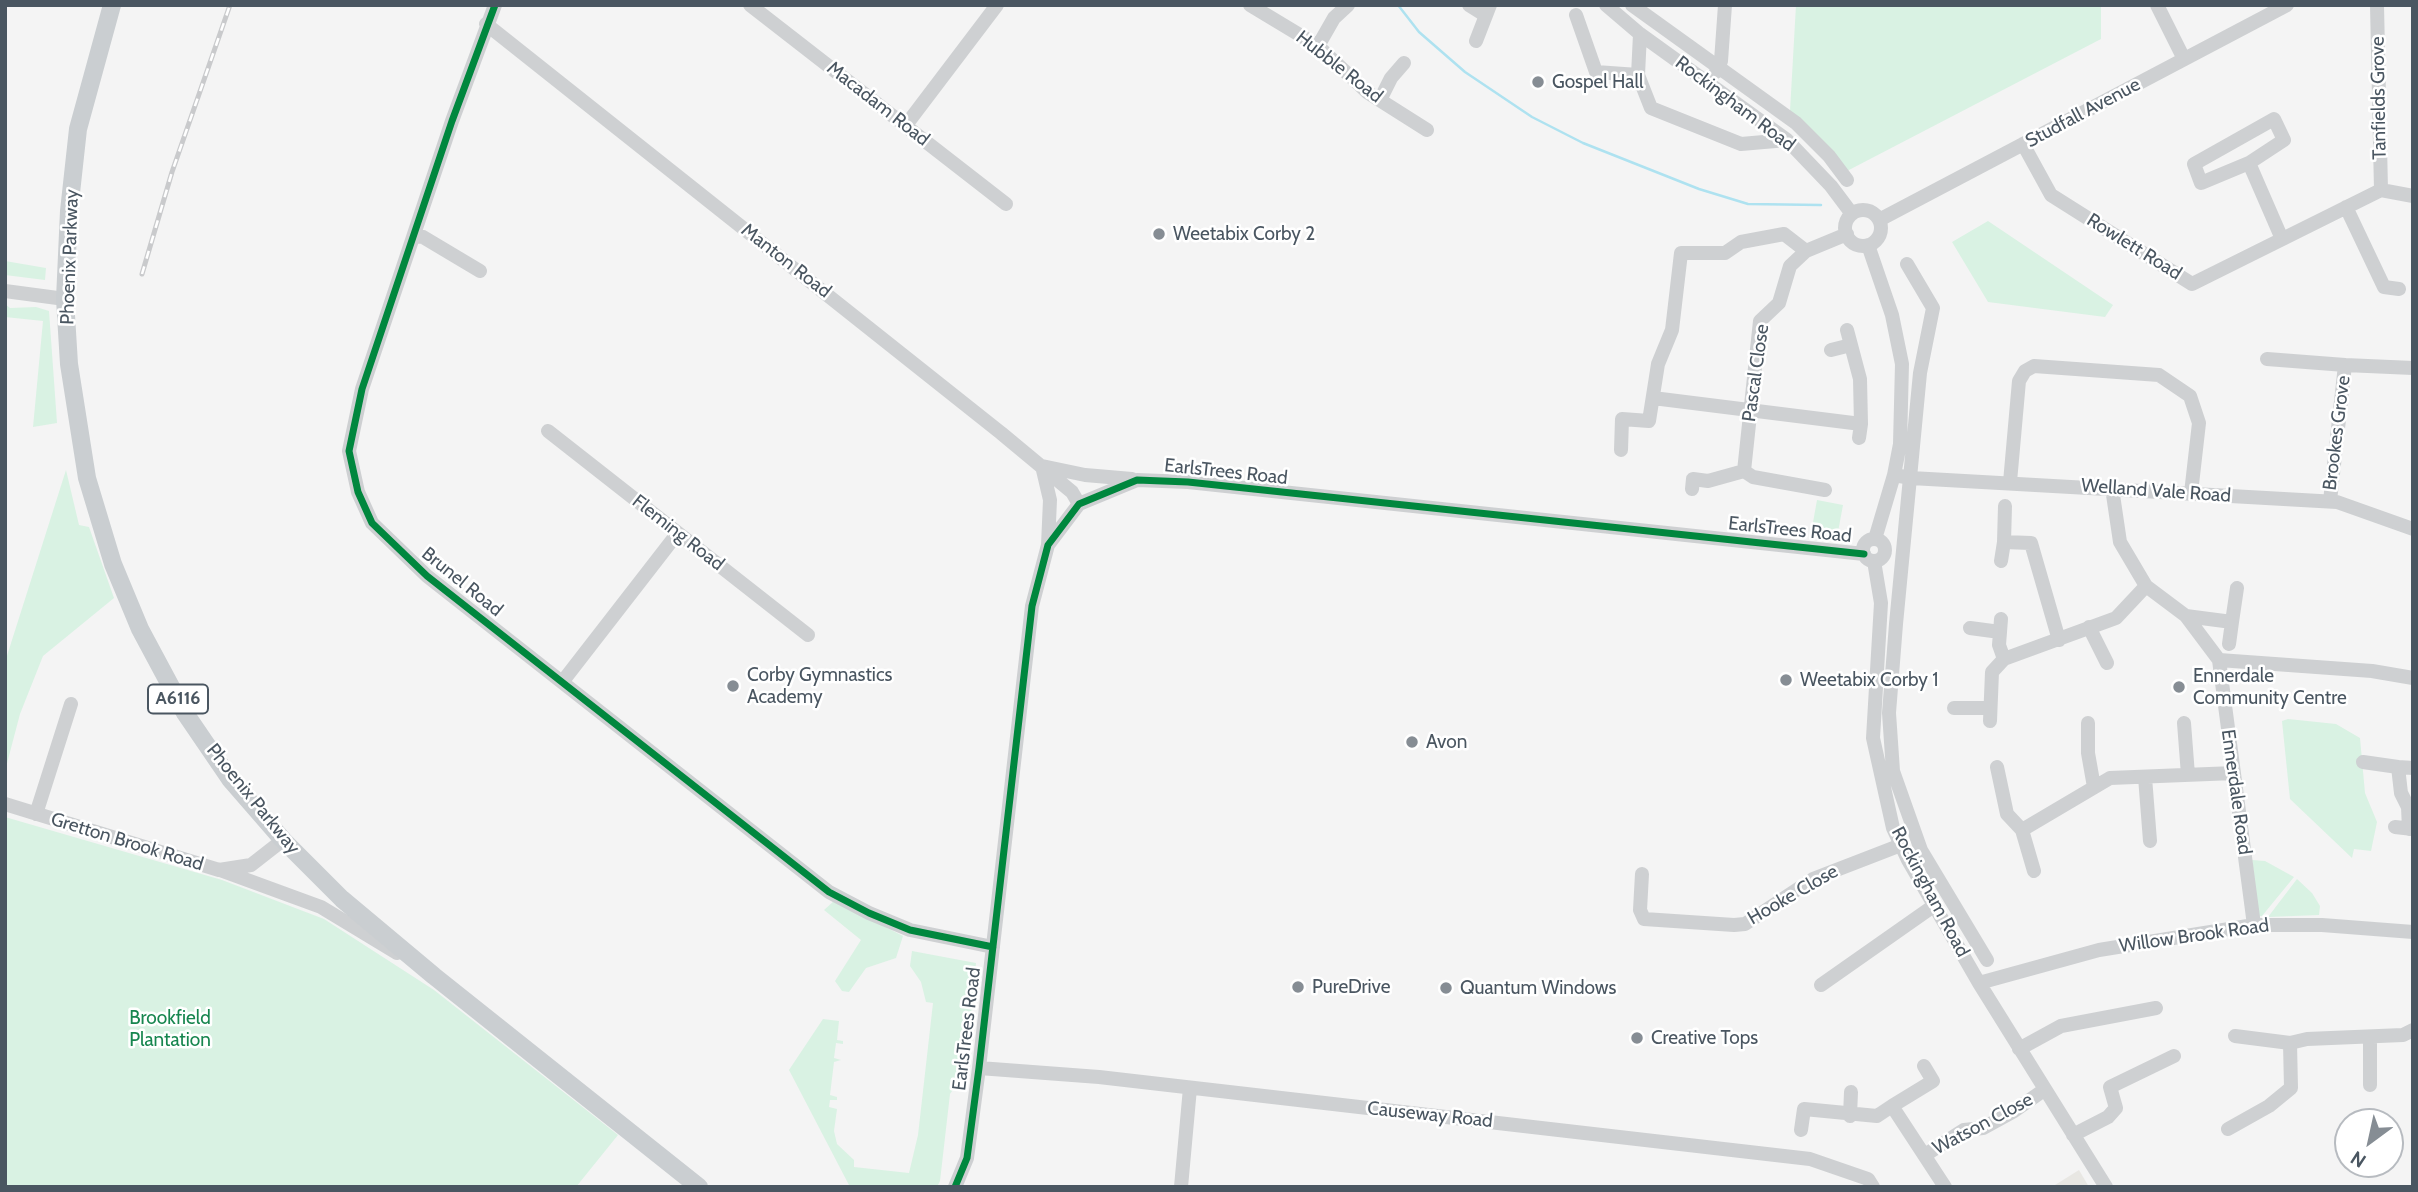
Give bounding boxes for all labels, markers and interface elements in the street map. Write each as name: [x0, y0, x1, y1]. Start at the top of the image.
street label: Hubble Road: [1291, 26, 1387, 108]
street label: Tanfields Grove: [2367, 36, 2391, 160]
street label: Rockingham Road: [1670, 51, 1800, 157]
street label: Macadam Road: [822, 57, 934, 151]
place label: Gospel Hall: [1552, 71, 1643, 93]
street label: Studfall Avenue: [2022, 73, 2144, 153]
marker: Gospel Hall: [1530, 74, 1546, 90]
street label: Phoenix Parkway: [56, 189, 84, 325]
street label: Rowlett Road: [2082, 209, 2186, 285]
street label: Manton Road: [737, 219, 835, 303]
place label: Weetabix Corby 2: [1173, 223, 1315, 245]
marker: Weetabix Corby 2: [1151, 226, 1167, 242]
street label: Pascal Close: [1738, 323, 1774, 423]
street label: Brookes Grove: [2319, 374, 2355, 492]
street label: EarlsTrees Road: [1163, 454, 1289, 490]
street label: Welland Vale Road: [2080, 474, 2232, 508]
street label: Fleming Road: [628, 490, 728, 576]
street label: EarlsTrees Road: [1727, 512, 1853, 548]
street label: Brunel Road: [417, 542, 507, 622]
place label: Corby Gymnastics Academy: [747, 664, 892, 708]
place label: Ennerdale Community Centre: [2193, 665, 2347, 709]
place label: Weetabix Corby 1: [1800, 669, 1938, 691]
marker: Weetabix Corby 1: [1778, 672, 1794, 688]
marker: Corby Gymnastics Academy: [725, 678, 741, 694]
marker: Ennerdale Community Centre: [2171, 679, 2187, 695]
road number: A6116: [148, 684, 208, 714]
street label: Ennerdale Road: [2216, 728, 2256, 856]
place label: Avon: [1426, 731, 1467, 753]
marker: Avon: [1404, 734, 1420, 750]
street label: Phoenix Parkway: [202, 739, 304, 859]
street label: Gretton Brook Road: [48, 808, 206, 876]
street label: Rockingham Road: [1886, 823, 1974, 961]
street label: Hooke Close: [1744, 860, 1842, 930]
street label: Willow Brook Road: [2118, 914, 2270, 958]
street label: EarlsTrees Road: [948, 966, 986, 1092]
place label: PureDrive: [1312, 976, 1391, 998]
place label: Quantum Windows: [1460, 977, 1616, 999]
marker: PureDrive: [1290, 979, 1306, 995]
marker: Quantum Windows: [1438, 980, 1454, 996]
park label: Brookfield Plantation: [129, 1007, 211, 1051]
place label: Creative Tops: [1651, 1027, 1758, 1049]
marker: Creative Tops: [1629, 1030, 1645, 1046]
street label: Watson Close: [1929, 1088, 2037, 1160]
street label: Causeway Road: [1366, 1097, 1494, 1133]
north arrow: [2334, 1108, 2404, 1178]
text: N: [2346, 1146, 2370, 1173]

